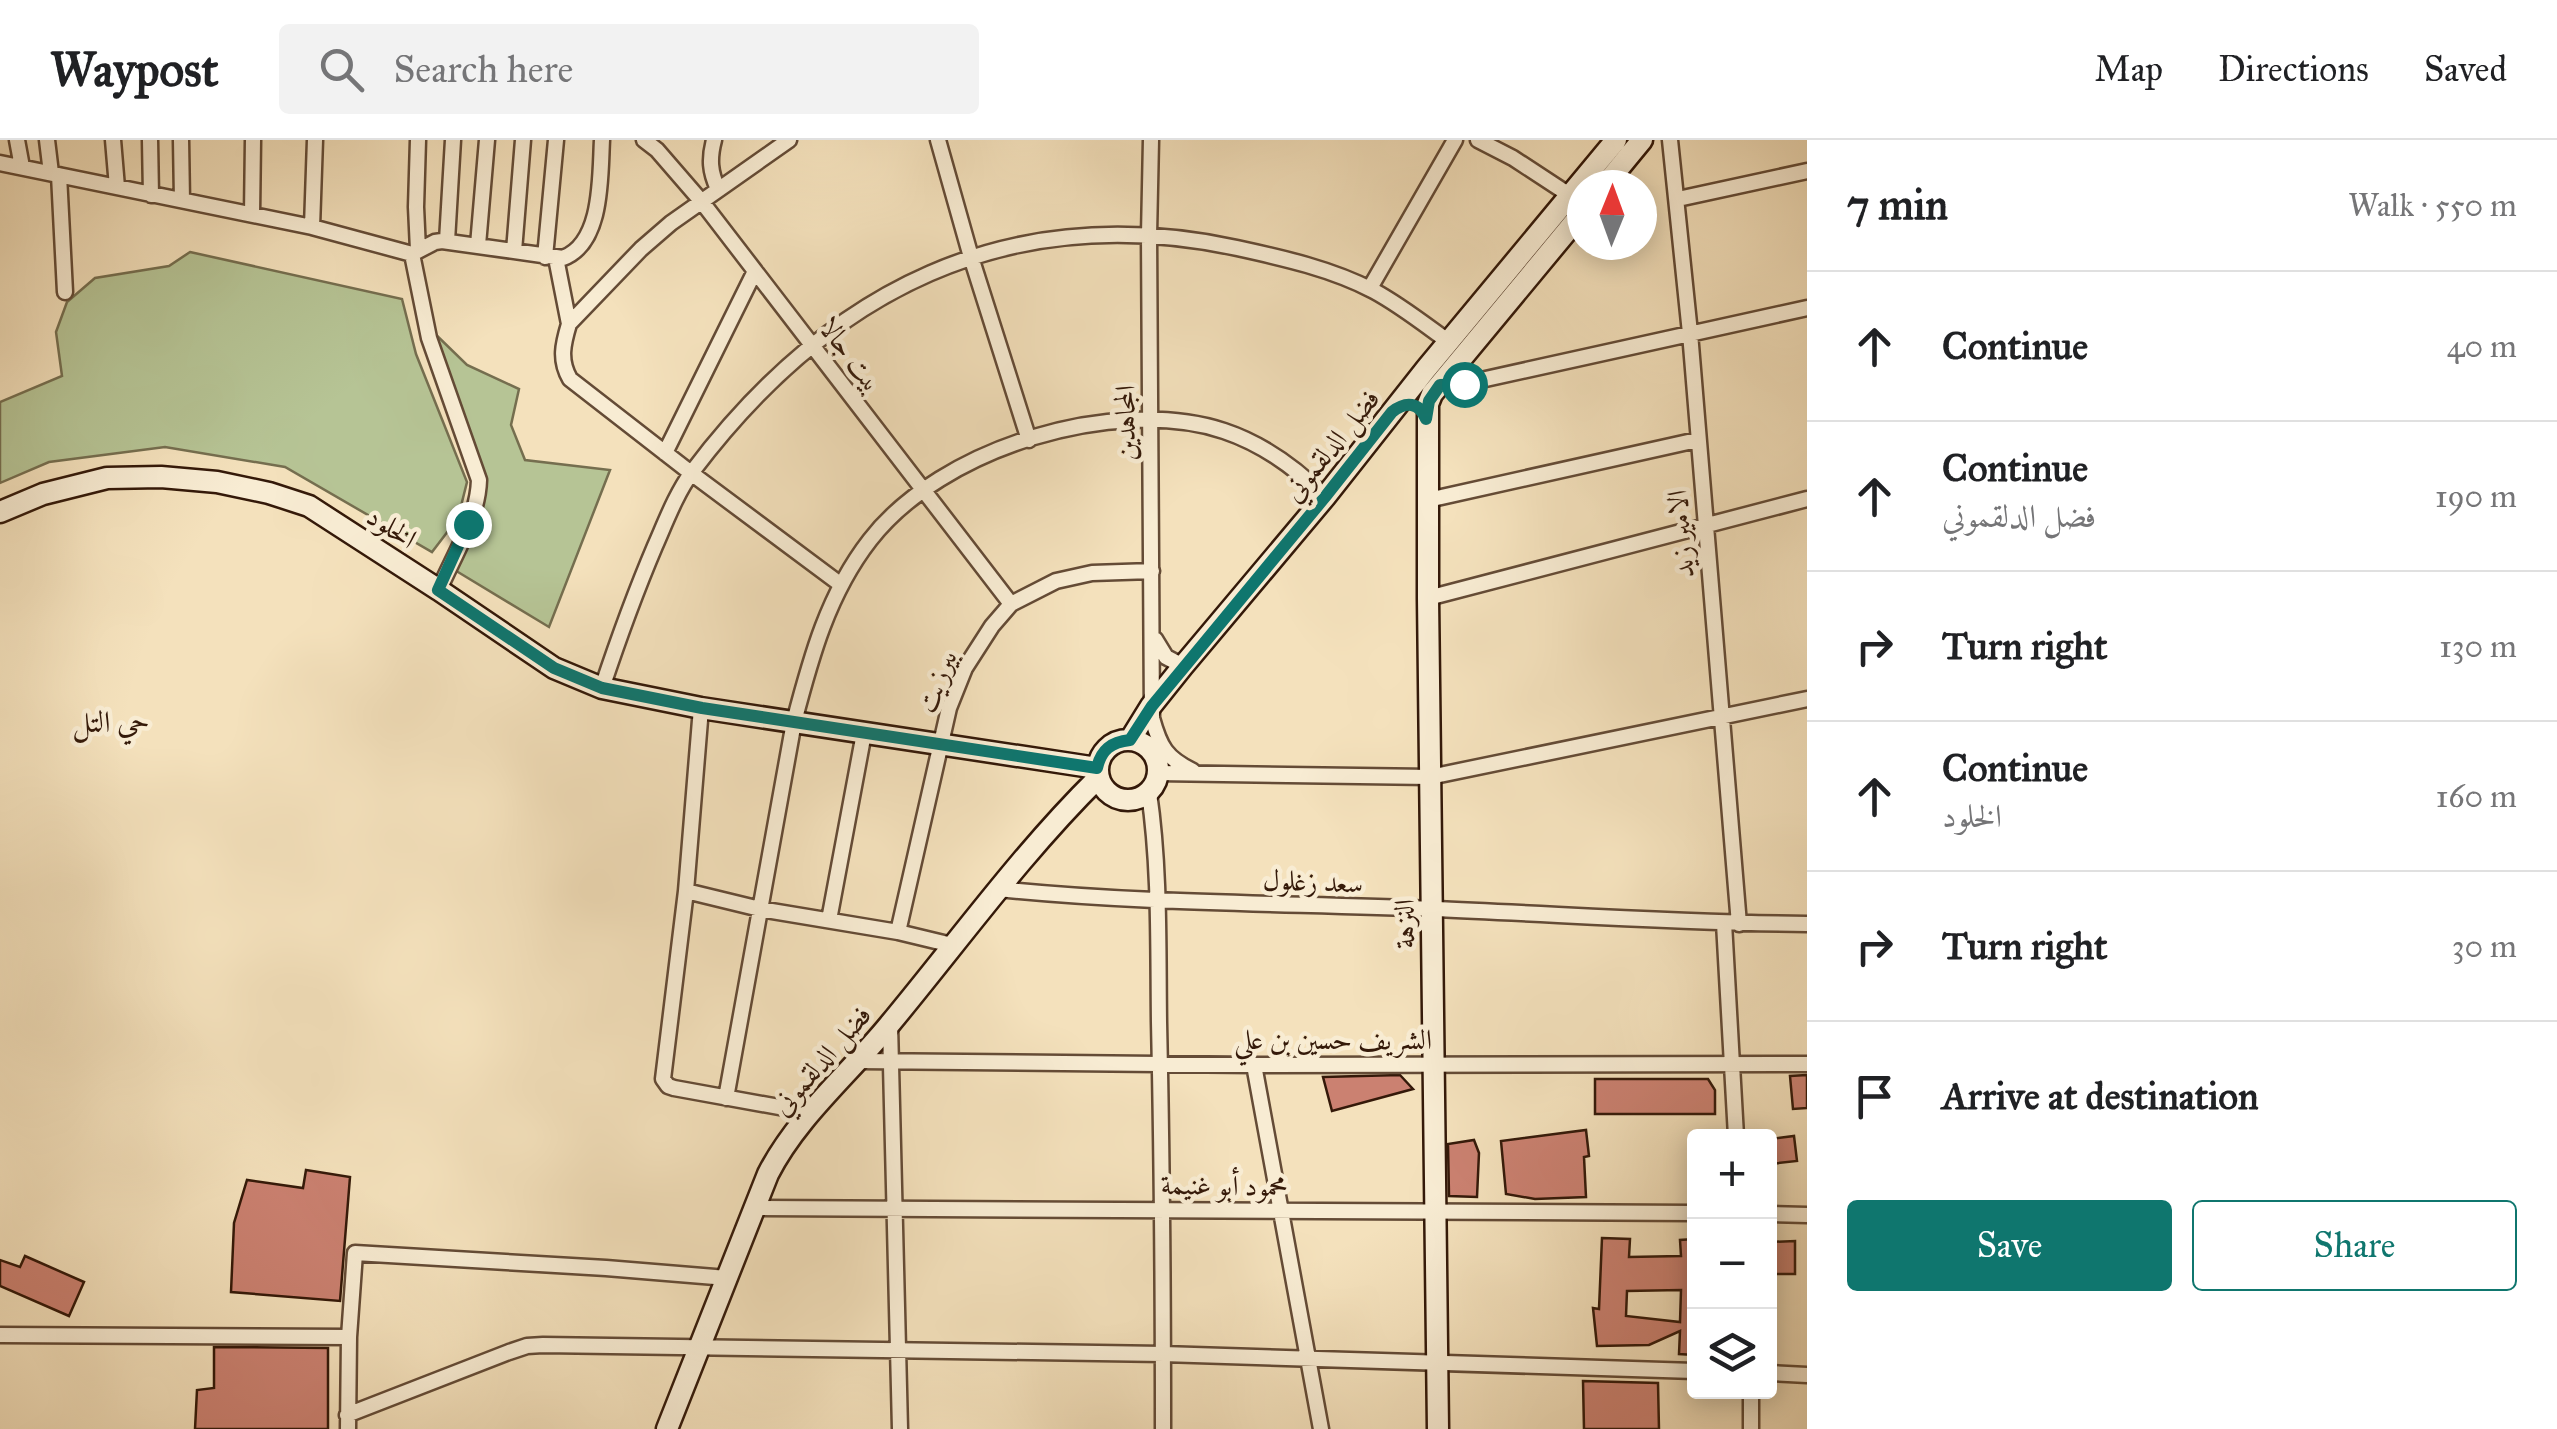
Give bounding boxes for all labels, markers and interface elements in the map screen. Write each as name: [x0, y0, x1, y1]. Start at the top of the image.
search box: [279, 24, 979, 114]
text: Waypost: [50, 40, 219, 99]
icon: search: [314, 42, 369, 97]
text: Search here: [394, 46, 573, 92]
text: Map: [2095, 48, 2163, 91]
text: Directions: [2218, 48, 2369, 91]
text: Saved: [2424, 48, 2507, 91]
north arrow: [1567, 170, 1657, 260]
text: 7 min: [1847, 179, 1948, 231]
text: Walk · 550 m: [2348, 186, 2517, 225]
street label: بيت جالا: [811, 310, 890, 399]
icon: ahead: [1847, 319, 1902, 374]
text: Continue: [1942, 323, 2088, 369]
text: 40 m: [2447, 327, 2517, 366]
route start: [1442, 362, 1488, 408]
street label: فضل الدلقموني: [1275, 382, 1391, 512]
street label: المجاهدين: [1107, 385, 1144, 461]
text: Continue: [1942, 445, 2088, 491]
icon: ahead: [1847, 469, 1902, 524]
text: 190 m: [2435, 477, 2517, 516]
street label: الامير زيد: [1659, 489, 1702, 579]
text: فضل الدلقموني: [1942, 497, 2096, 536]
street label: الخلود: [360, 498, 423, 556]
route end: [446, 502, 492, 548]
icon: right: [1847, 619, 1902, 674]
text: Turn right: [1942, 623, 2108, 669]
text: 130 m: [2439, 627, 2517, 666]
street label: بيرزيت: [908, 645, 965, 717]
district label: حي التل: [72, 704, 150, 746]
text: Continue: [1942, 745, 2088, 791]
icon: ahead: [1847, 769, 1902, 824]
text: 160 m: [2436, 777, 2517, 816]
text: الخلود: [1942, 797, 2002, 836]
street label: سعد زغلول: [1262, 862, 1364, 901]
street label: النزهة: [1387, 899, 1422, 949]
icon: right: [1847, 919, 1902, 974]
text: Turn right: [1942, 923, 2108, 969]
text: 30 m: [2452, 927, 2517, 966]
street label: فضل الدلقموني: [764, 998, 883, 1126]
street label: الشريف حسين بن علي: [1234, 1022, 1432, 1066]
icon: arrive: [1847, 1069, 1902, 1124]
text: Arrive at destination: [1942, 1073, 2259, 1119]
map controls: [1687, 1129, 1777, 1399]
button: +: [1687, 1129, 1777, 1219]
street label: محمود أبو غنيمة: [1160, 1165, 1288, 1204]
button: Save: [1847, 1200, 2172, 1291]
button: Share: [2192, 1200, 2517, 1291]
button: −: [1687, 1219, 1777, 1309]
button: layers: [1687, 1309, 1777, 1399]

